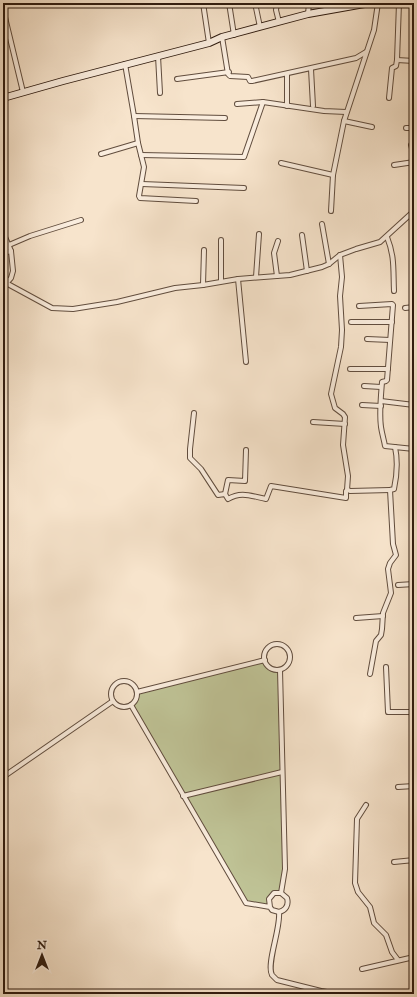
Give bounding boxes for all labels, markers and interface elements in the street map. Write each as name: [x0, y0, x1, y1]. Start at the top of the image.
north arrow: [22, 935, 62, 975]
text: N: [36, 939, 48, 952]

